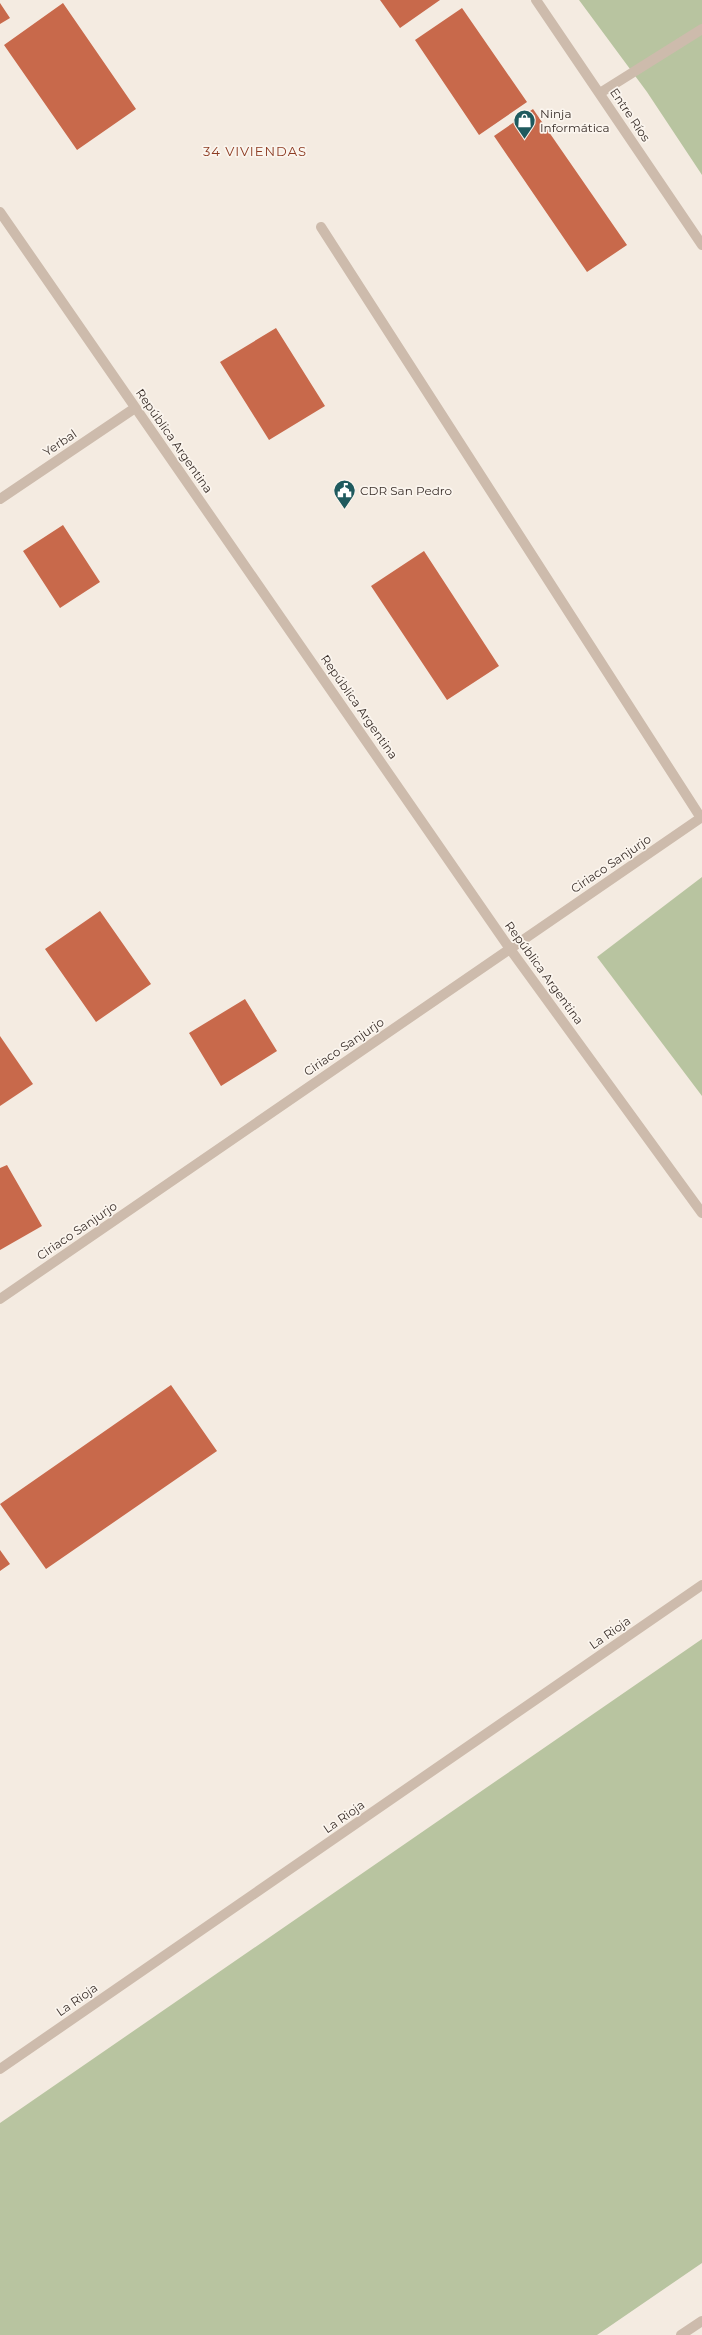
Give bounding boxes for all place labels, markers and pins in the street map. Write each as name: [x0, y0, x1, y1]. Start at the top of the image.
place label: Ninja Informática: [540, 106, 610, 135]
shop icon: Ninja Informática: [511, 108, 537, 141]
public building icon: CDR San Pedro: [332, 478, 358, 511]
place label: CDR San Pedro: [360, 483, 452, 498]

